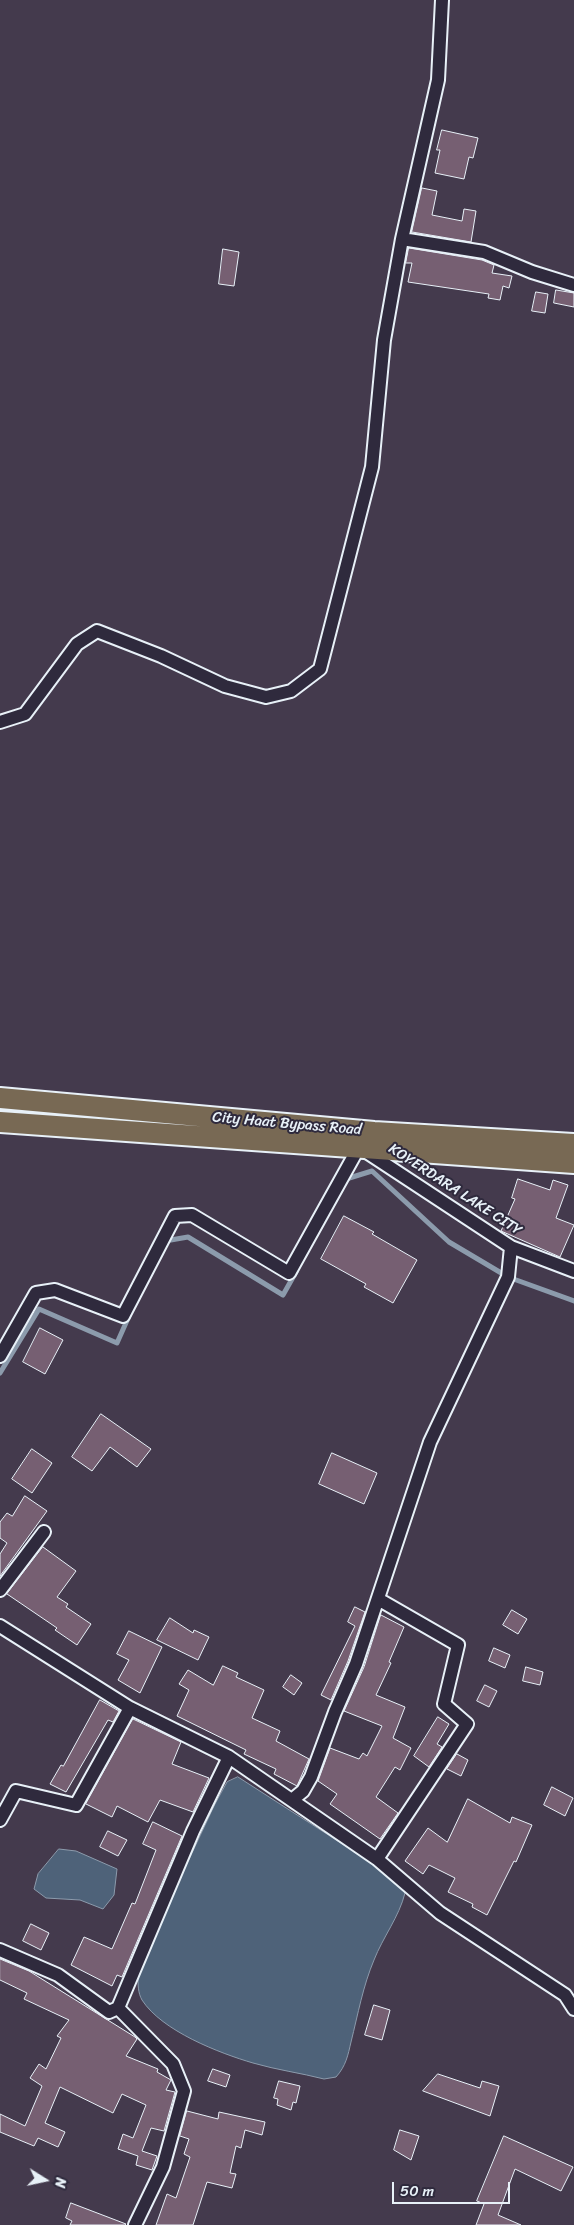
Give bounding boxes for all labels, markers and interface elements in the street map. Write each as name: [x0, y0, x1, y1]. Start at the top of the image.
street label: City Haat Bypass Road: [212, 1109, 362, 1139]
street label: KOYERDARA LAKE CITY: [385, 1140, 525, 1240]
north arrow: [20, 2155, 70, 2205]
scale bar: [394, 2172, 512, 2204]
text: N: [47, 2176, 73, 2190]
text: 50 m: [400, 2178, 434, 2204]

